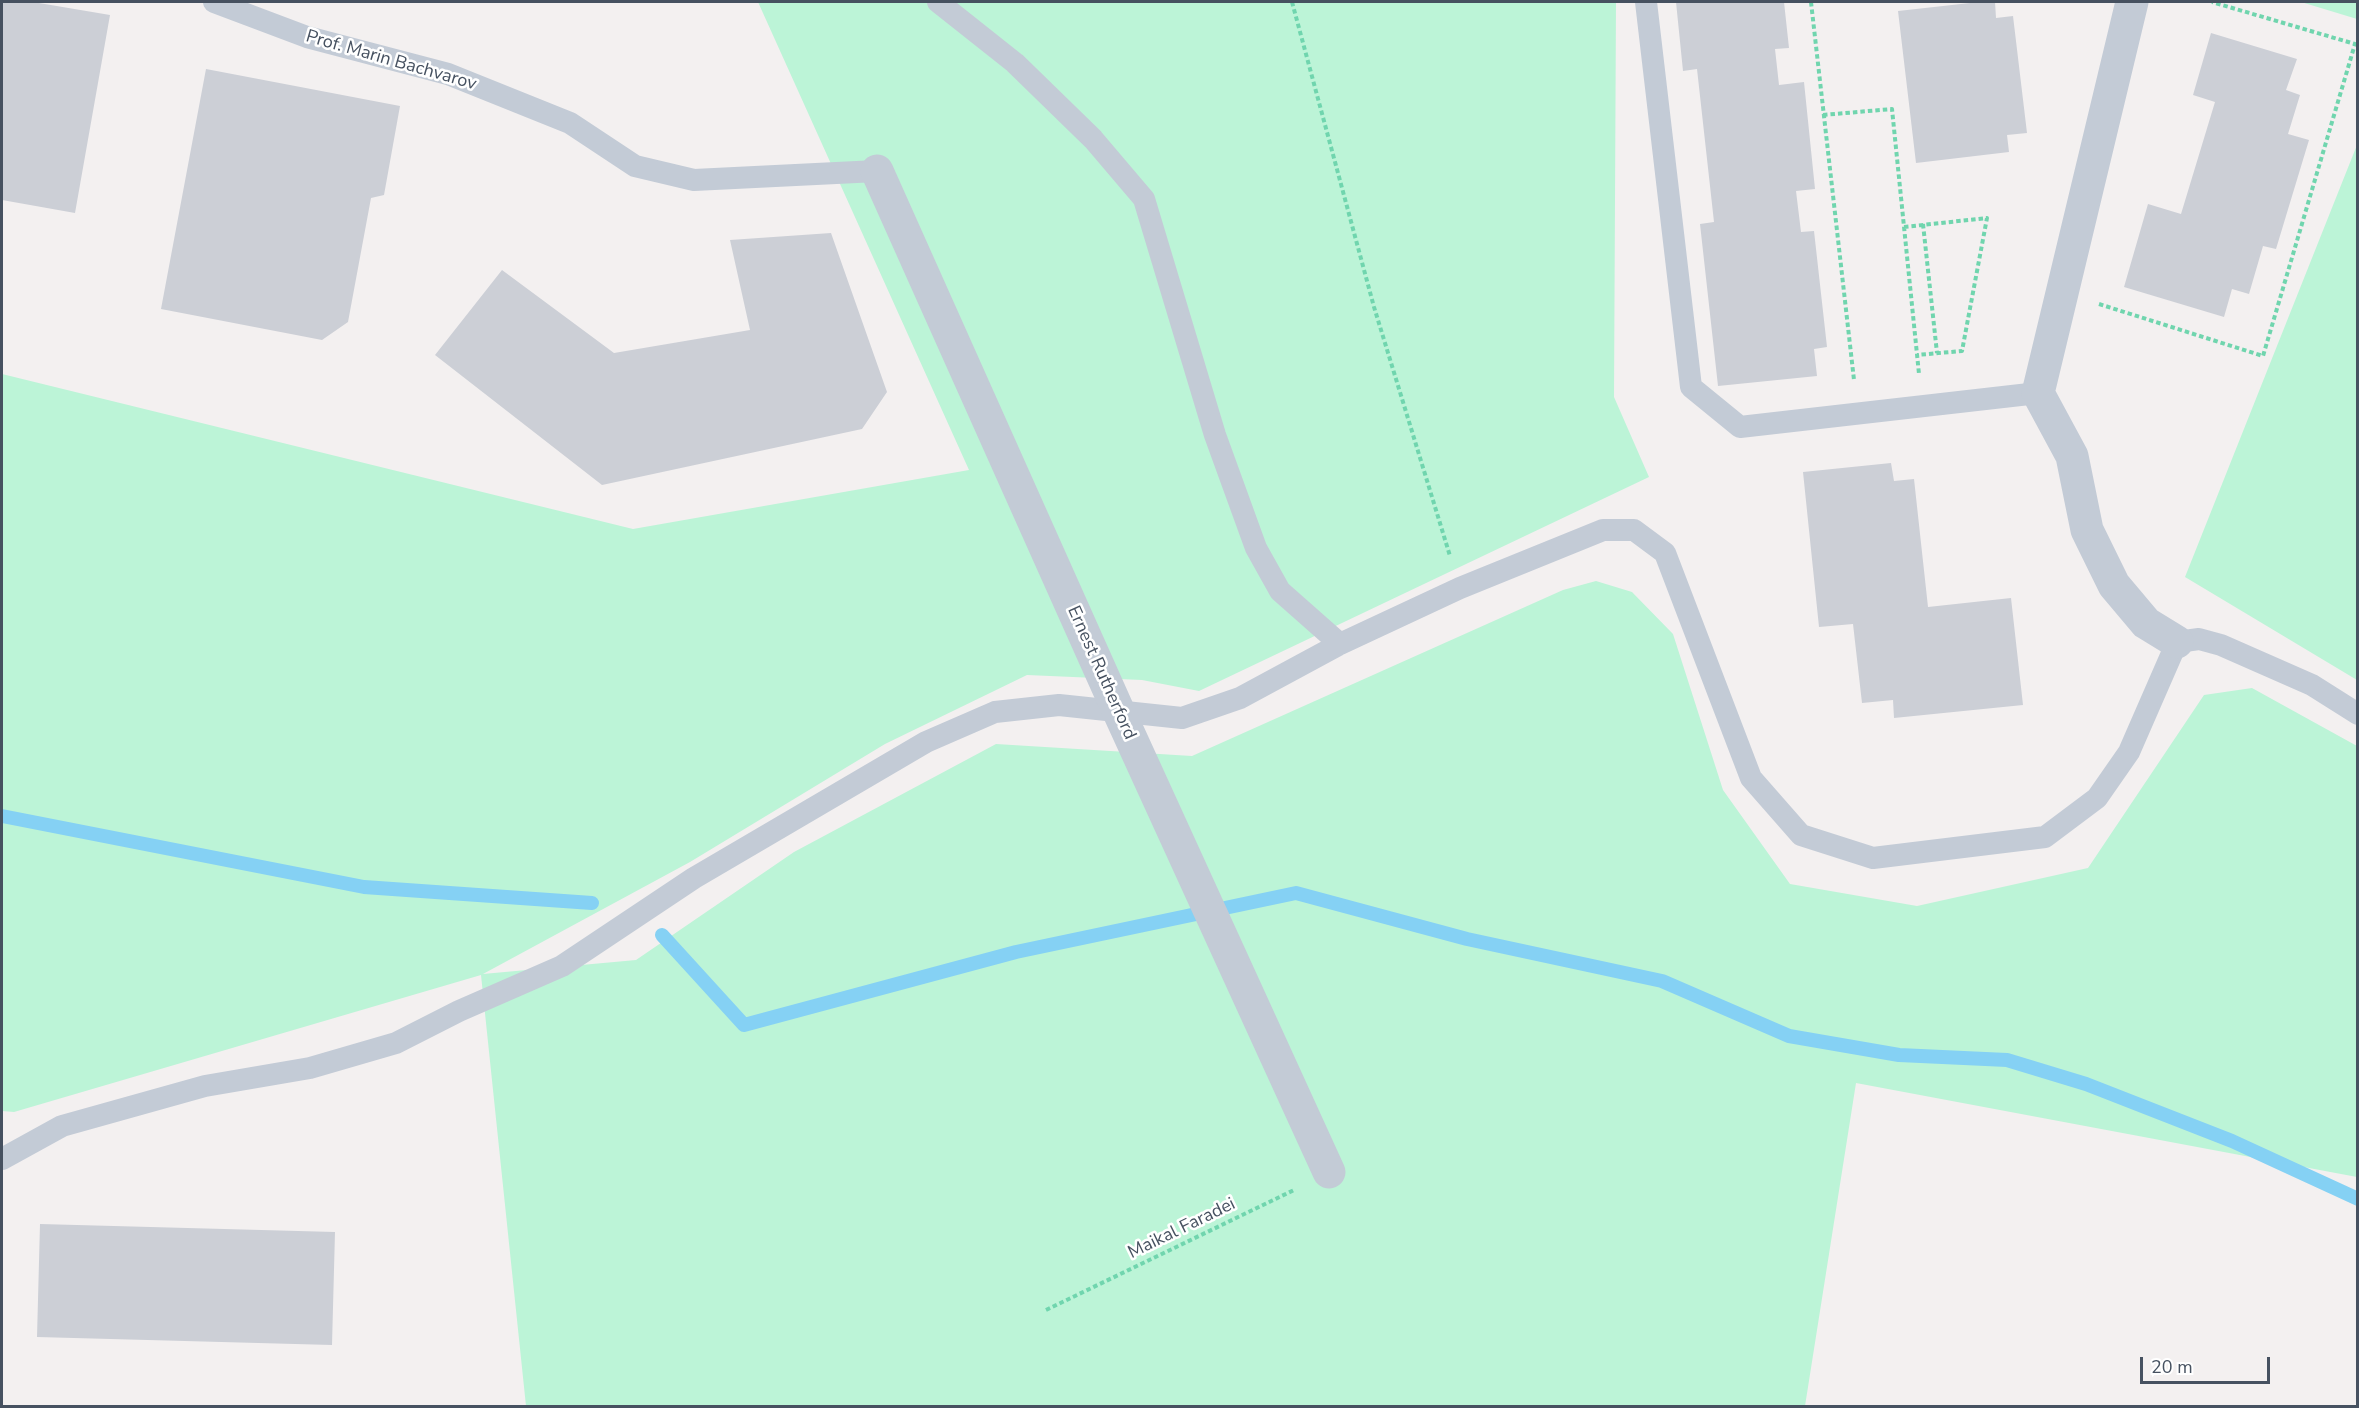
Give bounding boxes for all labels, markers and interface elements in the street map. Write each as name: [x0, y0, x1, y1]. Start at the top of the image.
street label: Prof. Marin Bachvarov: [303, 26, 479, 96]
street label: Ernest Rutherford: [1062, 603, 1140, 743]
street label: Maikal Faradei: [1125, 1194, 1239, 1264]
scale bar: [2143, 1345, 2274, 1383]
text: 20 m: [2151, 1355, 2193, 1379]

